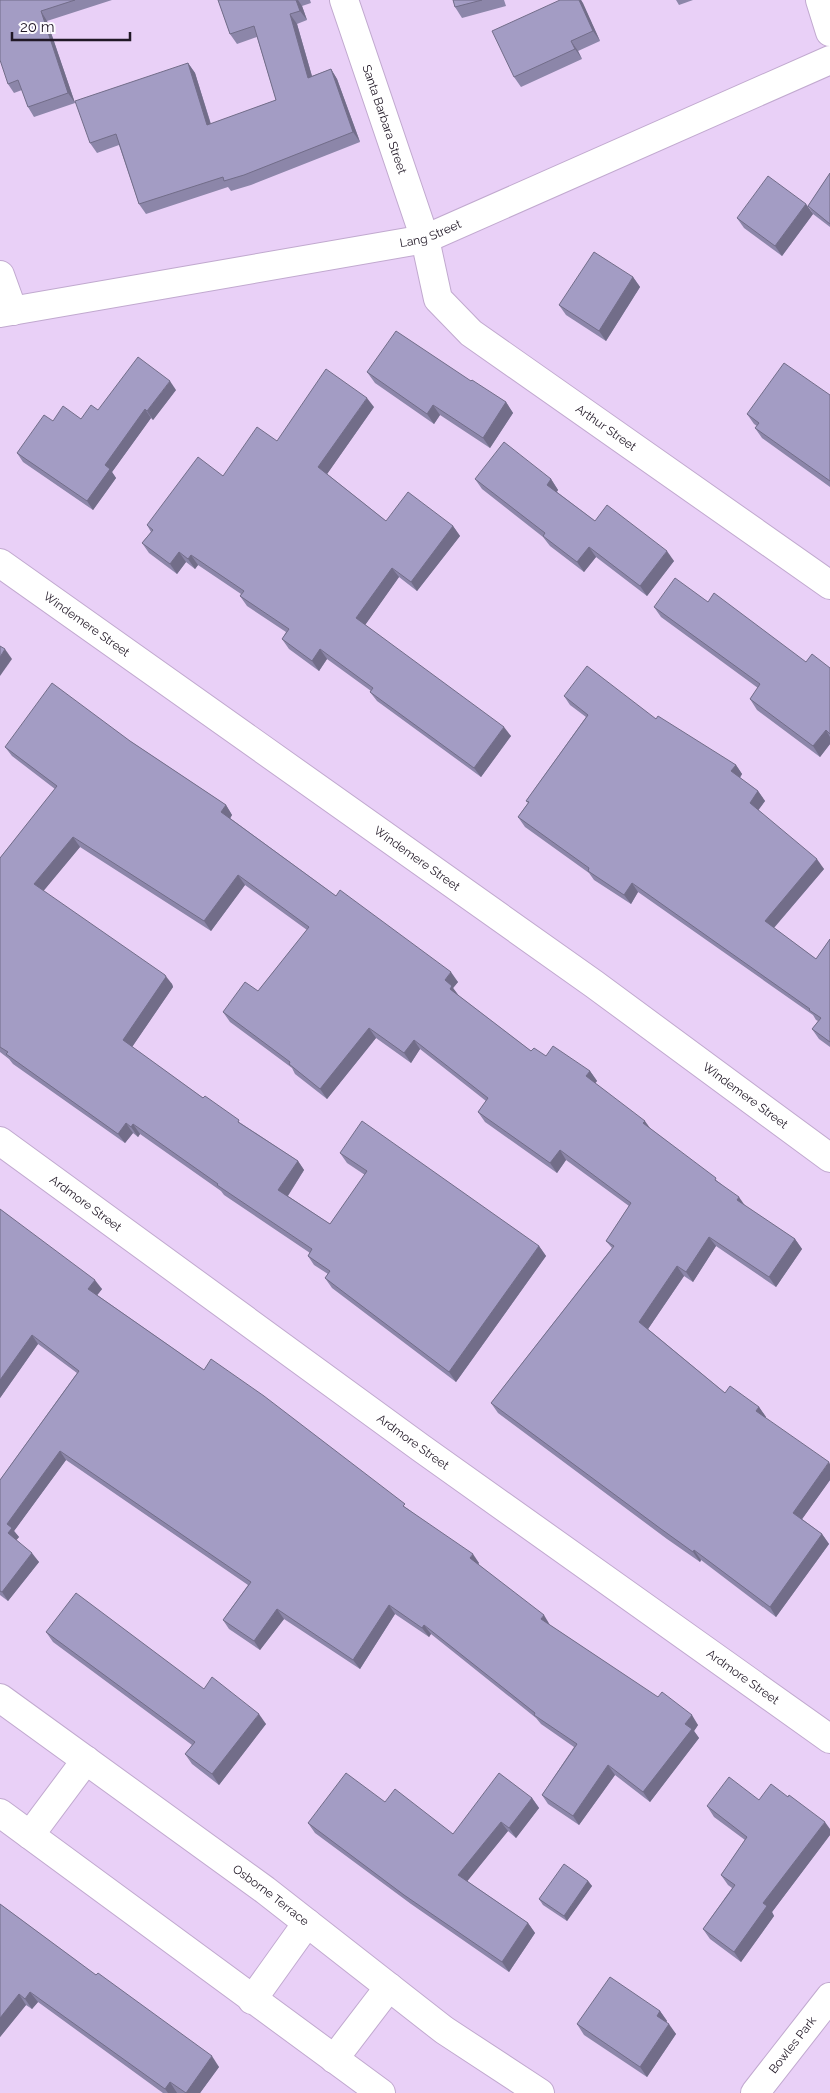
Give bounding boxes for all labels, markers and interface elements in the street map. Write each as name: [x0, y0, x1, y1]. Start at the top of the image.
scale bar: [12, 10, 130, 42]
text: 20 m: [20, 18, 55, 36]
street label: Santa Barbara Street: [359, 63, 409, 176]
street label: Lang Street: [399, 217, 463, 250]
street label: Arthur Street: [573, 402, 639, 454]
street label: Windemere Street: [41, 589, 132, 660]
street label: Windemere Street: [371, 823, 463, 894]
street label: Windemere Street: [700, 1060, 791, 1132]
street label: Ardmore Street: [47, 1173, 124, 1234]
street label: Ardmore Street: [374, 1411, 452, 1473]
street label: Ardmore Street: [704, 1647, 782, 1707]
street label: Osborne Terrace: [230, 1862, 312, 1929]
street label: Bowles Park: [766, 2013, 820, 2076]

